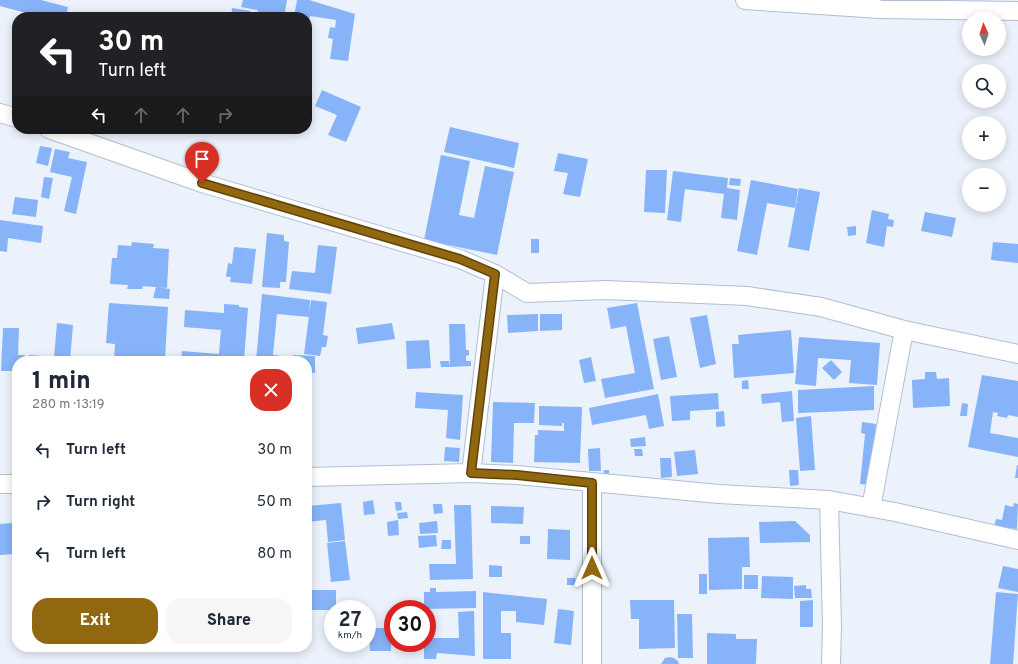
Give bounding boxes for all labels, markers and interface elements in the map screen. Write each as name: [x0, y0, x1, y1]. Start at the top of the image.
north arrow: [962, 12, 1006, 56]
map controls: [962, 12, 1006, 212]
text: 30 m: [98, 25, 164, 61]
icon: left: [32, 28, 84, 80]
text: Turn left: [98, 60, 166, 83]
button: search: [962, 64, 1006, 108]
icon: left: [88, 104, 110, 126]
icon: ahead: [130, 104, 152, 126]
icon: ahead: [172, 104, 194, 126]
icon: right: [214, 104, 236, 126]
button: +: [962, 116, 1006, 160]
pin: [185, 142, 219, 183]
icon: arrive: [191, 148, 213, 170]
button: −: [962, 168, 1006, 212]
text: 1 min: [32, 367, 91, 397]
button: close: [250, 369, 292, 411]
text: 280 m · 13:19: [32, 397, 105, 413]
icon: left: [32, 439, 54, 461]
text: Turn left: [66, 441, 126, 460]
text: 30 m: [257, 441, 292, 460]
icon: right: [32, 491, 54, 513]
text: Turn right: [66, 493, 135, 512]
text: 50 m: [257, 493, 292, 512]
icon: left: [32, 543, 54, 565]
text: Turn left: [66, 545, 126, 564]
text: 80 m: [257, 545, 292, 564]
position arrow: [571, 547, 613, 589]
button: Exit: [32, 598, 158, 644]
button: Share: [166, 598, 292, 644]
speed limit sign: 30: [384, 600, 436, 652]
text: 27: [339, 608, 361, 634]
text: km/h: [338, 629, 362, 642]

